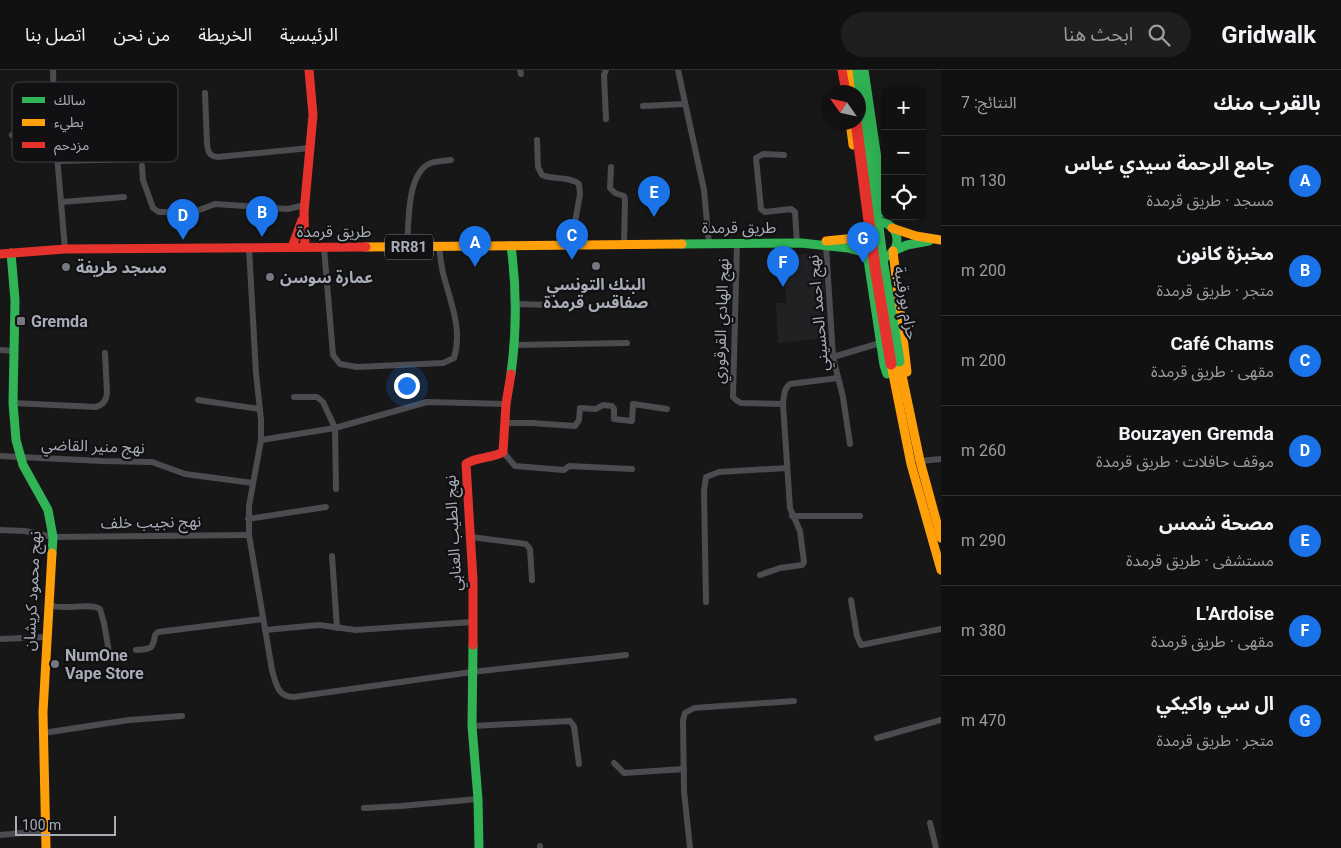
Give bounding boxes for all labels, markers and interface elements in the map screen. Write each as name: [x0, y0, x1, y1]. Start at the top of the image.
search box: [841, 12, 1191, 57]
icon: search: [1145, 21, 1173, 49]
text: Gridwalk: [1221, 21, 1316, 49]
text: ابحث هنا: [1063, 23, 1133, 46]
text: اتصل بنا: [25, 24, 86, 45]
text: من نحن: [114, 24, 170, 45]
text: الخريطة: [198, 24, 252, 45]
text: الرئيسية: [280, 24, 338, 45]
legend: [12, 82, 178, 162]
north arrow: [821, 85, 866, 130]
map controls: [881, 85, 926, 220]
button: +: [881, 85, 926, 130]
text: بالقرب منك: [1213, 91, 1321, 115]
text: سالك: [54, 92, 86, 108]
text: النتائج: 7: [961, 93, 1017, 112]
text: بطيء: [54, 114, 84, 133]
button: −: [881, 130, 926, 175]
text: مزدحم: [54, 137, 89, 156]
text: جامع الرحمة سيدي عباس: [1065, 152, 1274, 175]
text: 130 m: [961, 171, 1006, 190]
text: A: [1300, 171, 1310, 190]
button: locate: [881, 175, 926, 220]
pin: E: [638, 176, 670, 217]
text: مسجد · طريق قرمدة: [1147, 191, 1274, 210]
pin: B: [246, 196, 278, 237]
pin: D: [167, 199, 199, 240]
street label: طريق قرمدة: [702, 218, 776, 238]
pin: C: [556, 219, 588, 260]
street label: طريق قرمدة: [297, 222, 371, 242]
pin: G: [847, 222, 879, 263]
pin: A: [459, 226, 491, 267]
road number: RR81: [385, 234, 433, 260]
text: مخبزة كانون: [1177, 242, 1274, 265]
pin: F: [767, 246, 799, 287]
street label: نهج احمد الحسيني: [803, 254, 836, 372]
place label: مسجد طريفة: [76, 258, 167, 277]
street label: نهج الهادي القرقوري: [709, 258, 736, 384]
marker: البنك التونسي صفاقس قرمدة: [590, 260, 602, 272]
marker: مسجد طريفة: [60, 261, 72, 273]
text: 200 m: [961, 261, 1006, 280]
text: B: [1300, 261, 1310, 280]
street label: حزام بورقيبة: [887, 265, 922, 342]
place label: عمارة سوسن: [280, 268, 373, 287]
marker: عمارة سوسن: [264, 271, 276, 283]
place label: البنك التونسي صفاقس قرمدة: [544, 275, 648, 312]
text: متجر · طريق قرمدة: [1156, 281, 1274, 300]
place label: Gremda: [31, 312, 88, 331]
marker: Gremda: [15, 315, 27, 327]
text: Café Chams: [1170, 332, 1274, 355]
text: 200 m: [961, 351, 1006, 370]
text: C: [1300, 351, 1310, 370]
text: مقهى · طريق قرمدة: [1151, 362, 1274, 381]
your location: [394, 373, 420, 399]
text: Bouzayen Gremda: [1118, 422, 1274, 445]
street label: نهج منير القاضي: [41, 435, 145, 460]
text: 260 m: [961, 441, 1006, 460]
text: D: [1300, 441, 1310, 460]
text: موقف حافلات · طريق قرمدة: [1096, 452, 1274, 471]
street label: نهج الطيب العنابي: [440, 474, 469, 591]
street label: نهج نجيب خلف: [101, 512, 201, 535]
text: مصحة شمس: [1159, 512, 1274, 535]
street label: نهج محمود كريشان: [19, 530, 48, 652]
text: 290 m: [961, 531, 1006, 550]
text: E: [1301, 531, 1310, 550]
text: مستشفى · طريق قرمدة: [1126, 551, 1274, 570]
text: L'Ardoise: [1196, 602, 1274, 625]
text: 380 m: [961, 621, 1006, 640]
text: F: [1301, 621, 1309, 640]
text: مقهى · طريق قرمدة: [1151, 632, 1274, 651]
place label: NumOne Vape Store: [65, 646, 144, 683]
marker: NumOne Vape Store: [49, 658, 61, 670]
text: ال سي واكيكي: [1156, 692, 1274, 715]
text: 470 m: [961, 711, 1006, 730]
text: G: [1300, 711, 1310, 730]
text: متجر · طريق قرمدة: [1156, 731, 1274, 750]
scale bar: [15, 813, 116, 836]
text: 100 m: [22, 817, 61, 833]

